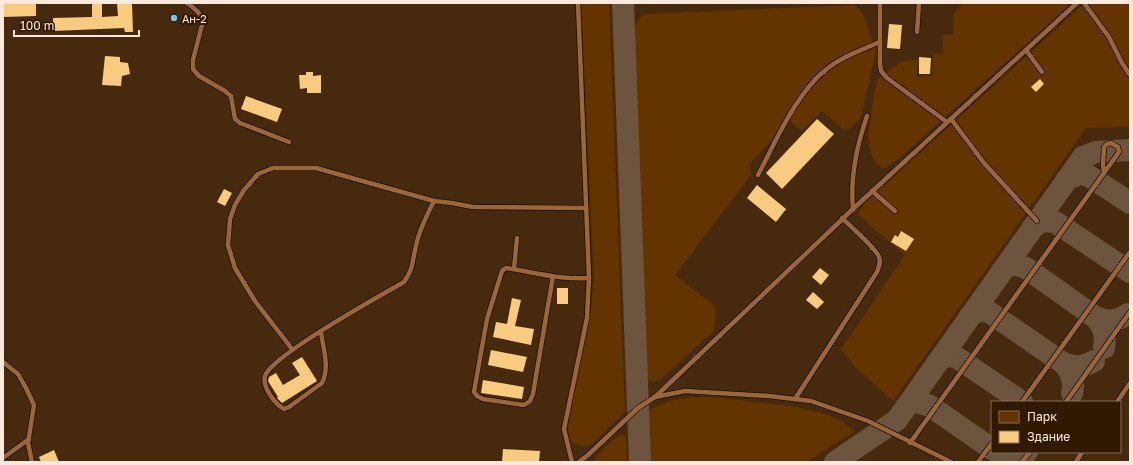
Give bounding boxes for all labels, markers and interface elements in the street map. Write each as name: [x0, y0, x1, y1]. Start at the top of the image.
scale bar: [14, 12, 139, 38]
place label: Ан-2: [182, 12, 207, 25]
marker: Ан-2: [169, 13, 179, 23]
text: 100 m: [20, 18, 54, 33]
legend: [991, 401, 1121, 453]
text: Парк: [1027, 409, 1057, 424]
text: Здание: [1027, 429, 1070, 444]

